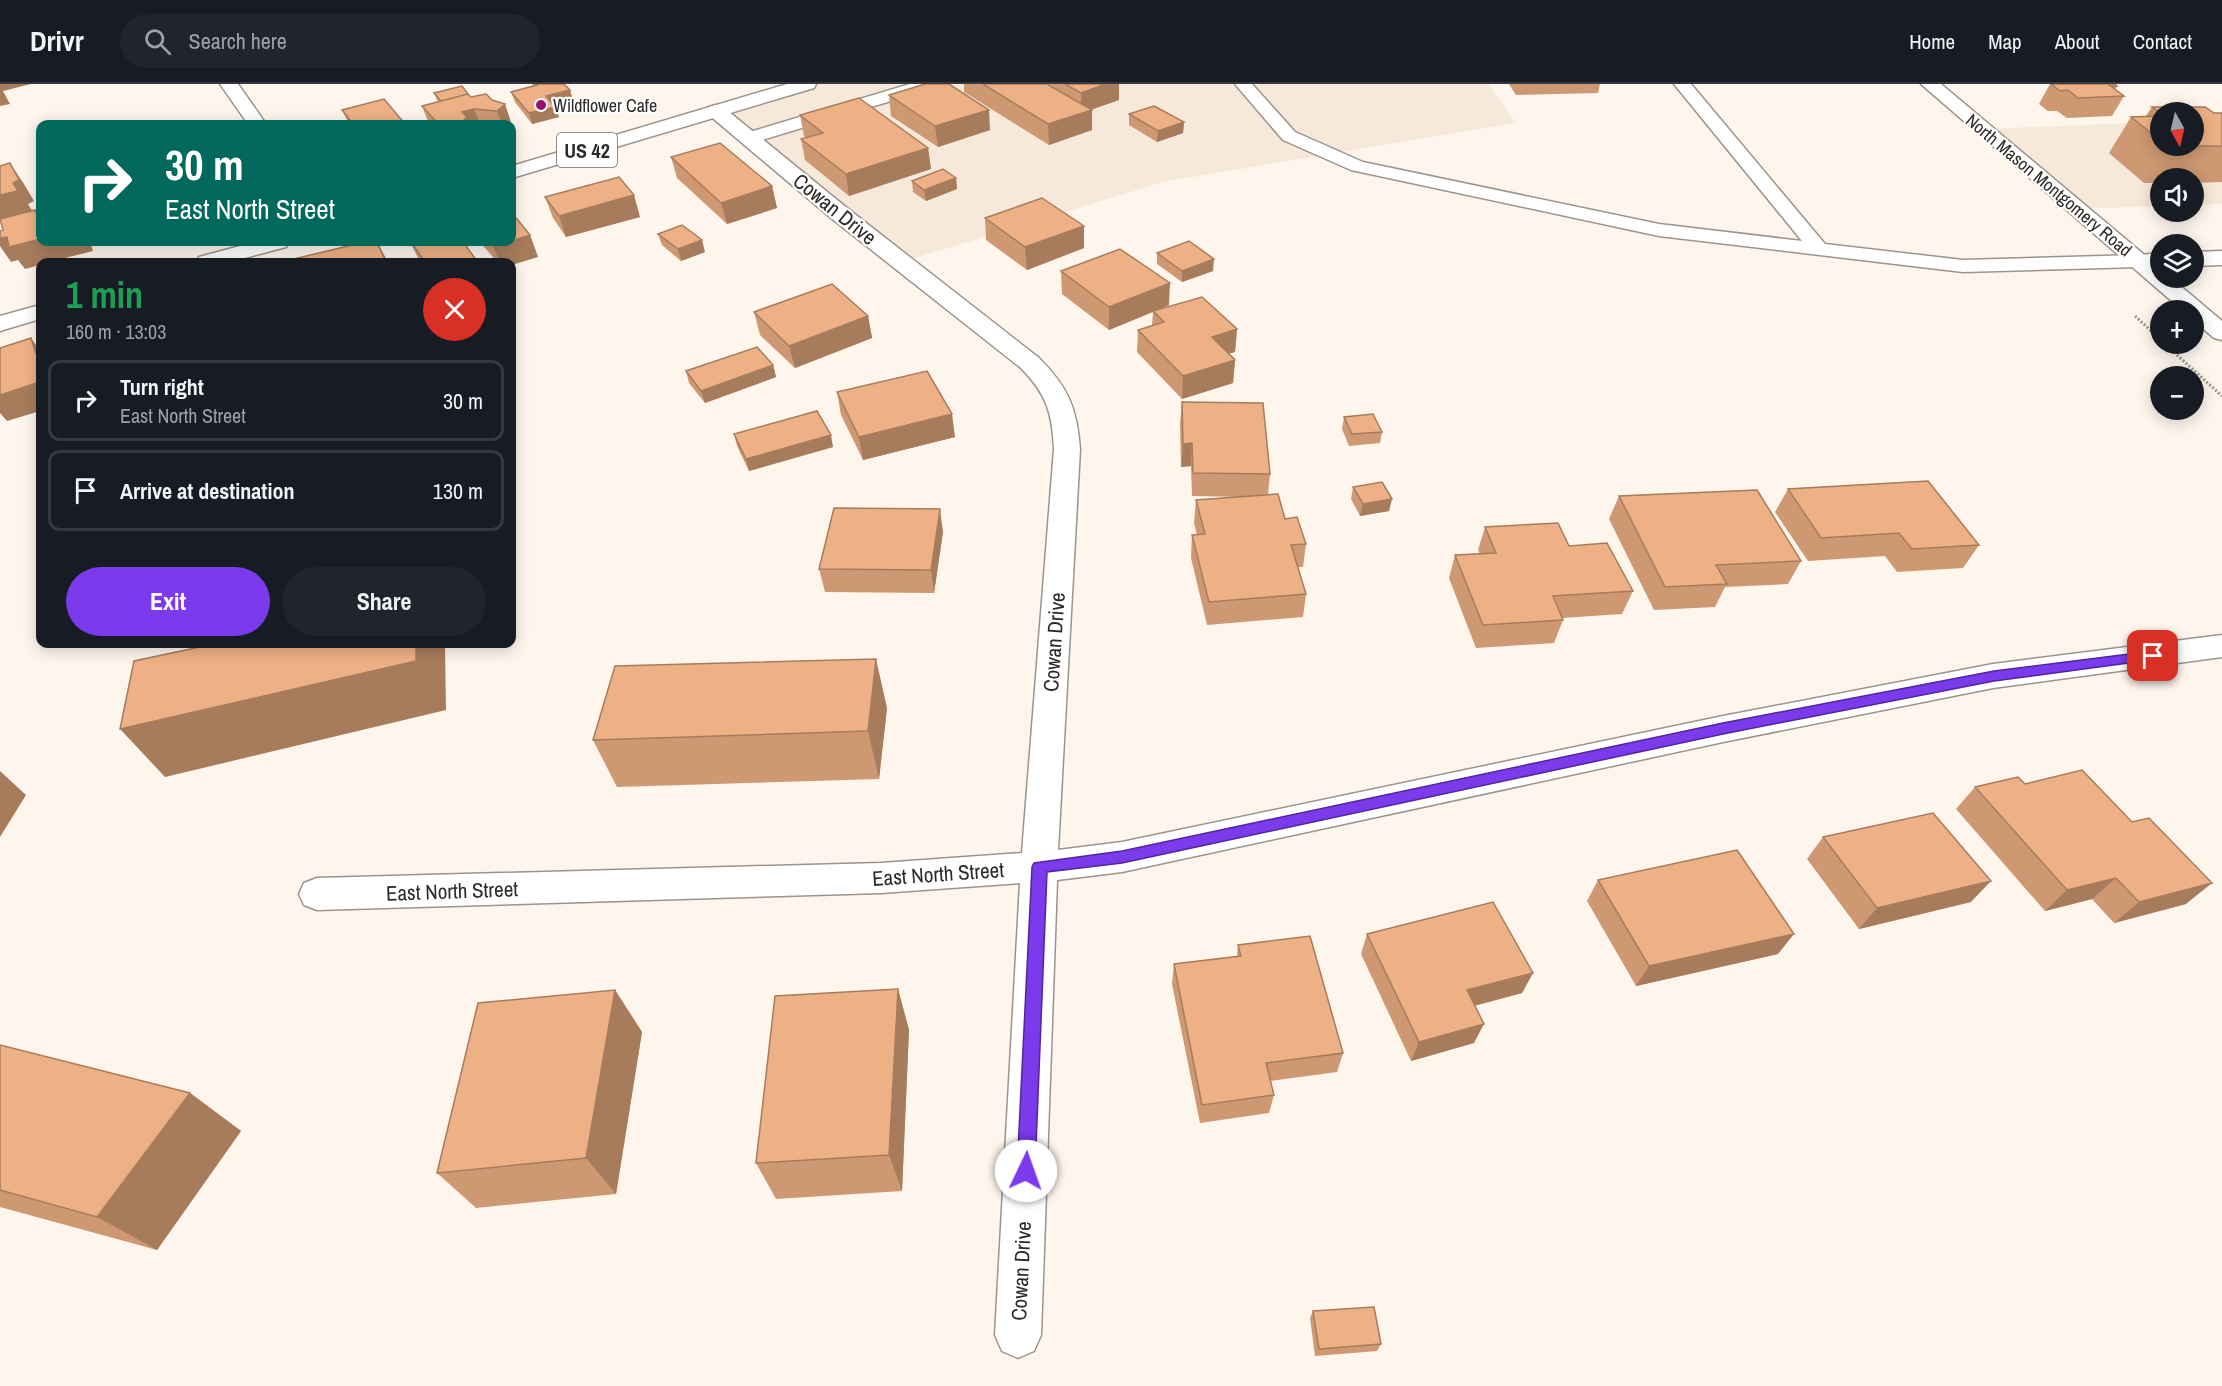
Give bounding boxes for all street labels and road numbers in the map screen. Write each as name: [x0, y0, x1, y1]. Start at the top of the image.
street label: North Mason Montgomery Road: [1961, 108, 2137, 262]
road number: US 42: [557, 133, 617, 167]
street label: Cowan Drive: [787, 166, 883, 252]
street label: Cowan Drive: [1036, 591, 1072, 693]
street label: East North Street: [871, 855, 1005, 893]
street label: East North Street: [385, 874, 519, 908]
street label: Cowan Drive: [1004, 1221, 1038, 1321]

